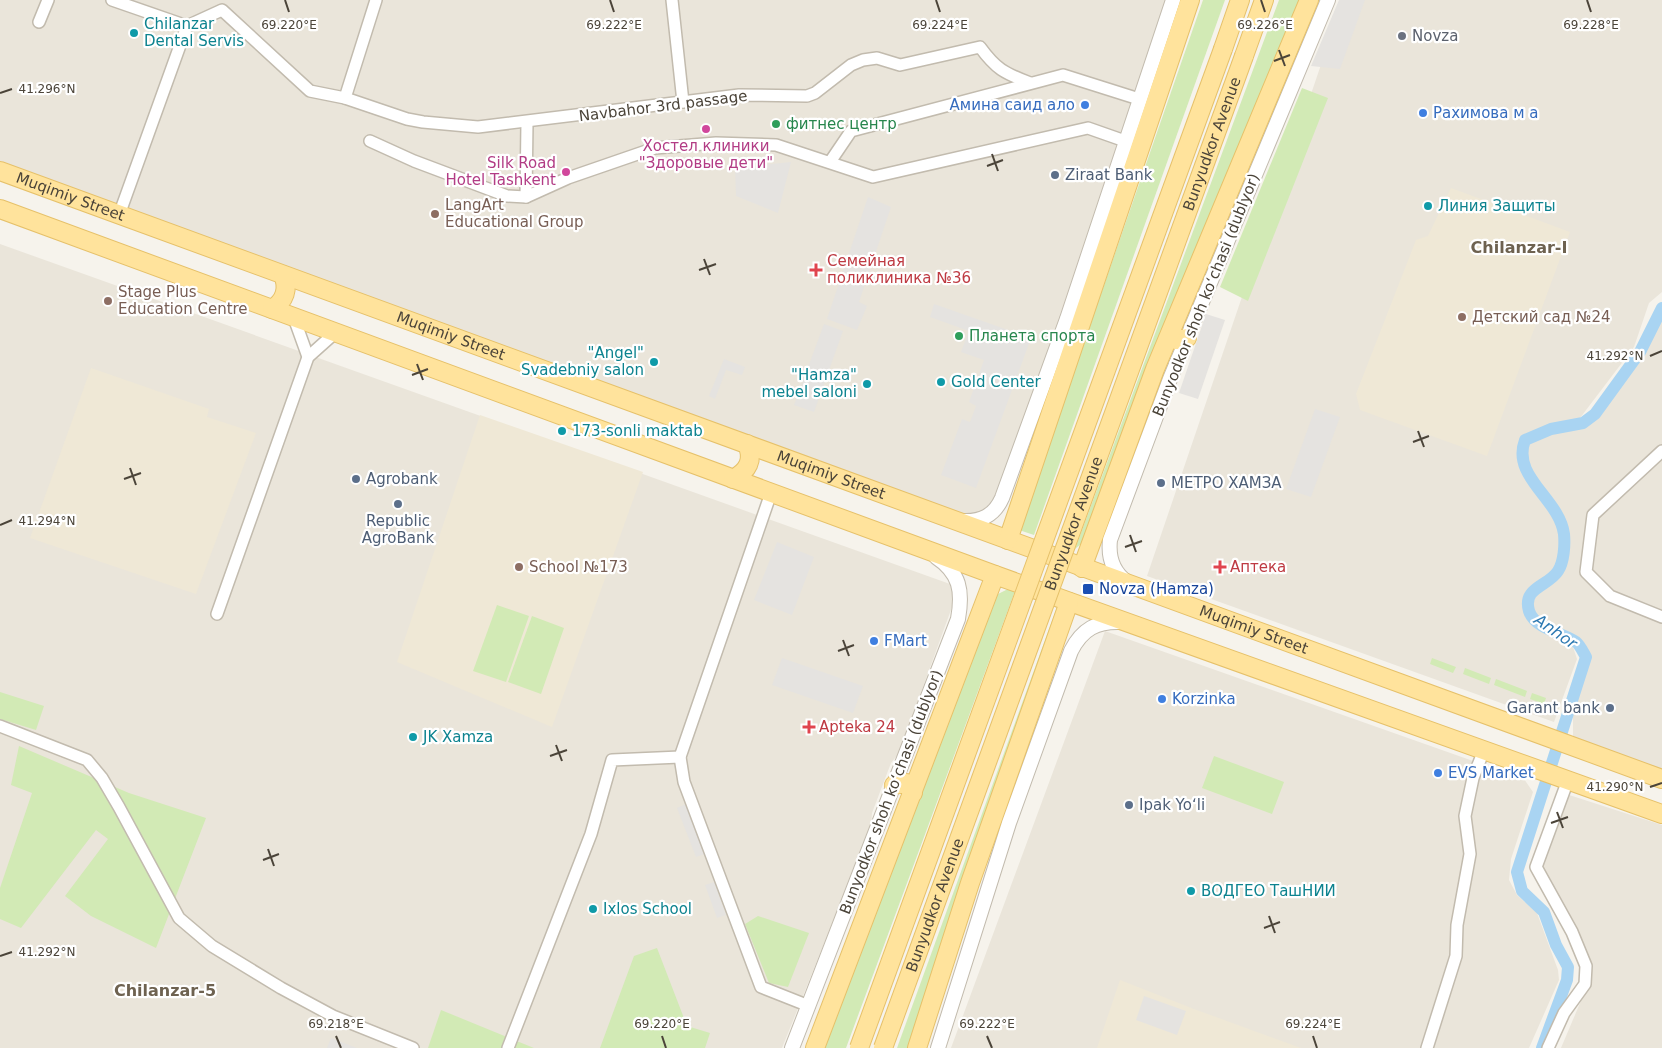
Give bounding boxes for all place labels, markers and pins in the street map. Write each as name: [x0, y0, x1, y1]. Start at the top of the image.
place label: Chilаnzаr Dental Servis: [144, 15, 244, 50]
marker: Chilаnzаr Dental Servis: [128, 27, 140, 39]
place label: Novza: [1412, 27, 1458, 45]
marker: Novza: [1396, 30, 1408, 42]
place label: Амина саид ало: [950, 96, 1075, 114]
marker: Амина саид ало: [1079, 99, 1091, 111]
place label: Рахимова м а: [1433, 104, 1538, 122]
marker: Рахимова м а: [1417, 107, 1429, 119]
place label: фитнес центр: [786, 115, 897, 133]
marker: фитнес центр: [770, 118, 782, 130]
marker: Хостел клиники "Здоровые дети": [700, 123, 712, 135]
place label: Хостел клиники "Здоровые дети": [639, 137, 773, 172]
place label: Silk Road Hotel Tashkent: [446, 154, 556, 189]
marker: Silk Road Hotel Tashkent: [560, 166, 572, 178]
place label: Ziraat Bank: [1065, 166, 1153, 184]
marker: Ziraat Bank: [1049, 169, 1061, 181]
place label: LangArt Educational Group: [445, 196, 583, 231]
place label: Линия Защиты: [1438, 197, 1556, 215]
marker: Линия Защиты: [1422, 200, 1434, 212]
marker: LangArt Educational Group: [429, 208, 441, 220]
place label: Семейная поликлиника №36: [827, 252, 971, 287]
marker: Семейная поликлиника №36: [809, 263, 823, 277]
place label: Stage Plus Education Centre: [118, 283, 248, 318]
marker: Stage Plus Education Centre: [102, 295, 114, 307]
place label: Детский сад №24: [1472, 308, 1611, 326]
marker: Детский сад №24: [1456, 311, 1468, 323]
place label: Планета спорта: [969, 327, 1095, 345]
marker: Планета спорта: [953, 330, 965, 342]
place label: "Angel" Svadebniy salon: [521, 344, 644, 379]
marker: "Angel" Svadebniy salon: [648, 356, 660, 368]
place label: "Hamza" mebel saloni: [761, 366, 857, 401]
place label: Gold Center: [951, 373, 1042, 391]
marker: Gold Center: [935, 376, 947, 388]
marker: "Hamza" mebel saloni: [861, 378, 873, 390]
place label: 173-sonli maktab: [572, 422, 703, 440]
marker: 173-sonli maktab: [556, 425, 568, 437]
place label: Agrobank: [366, 470, 438, 488]
marker: Agrobank: [350, 473, 362, 485]
place label: МЕТРО ХАМЗА: [1171, 474, 1282, 492]
marker: МЕТРО ХАМЗА: [1155, 477, 1167, 489]
marker: Republic AgroBank: [392, 498, 404, 510]
place label: Republic AgroBank: [362, 512, 435, 547]
place label: School №173: [529, 558, 628, 576]
place label: Аптека: [1230, 558, 1286, 576]
marker: School №173: [513, 561, 525, 573]
marker: Аптека: [1214, 561, 1226, 573]
place label: Novza (Hamza): [1099, 580, 1214, 598]
marker: Novza (Hamza): [1081, 582, 1095, 596]
place label: FMart: [884, 632, 927, 650]
marker: FMart: [868, 635, 880, 647]
place label: Korzinka: [1172, 690, 1236, 708]
marker: Korzinka: [1156, 693, 1168, 705]
place label: Garant bank: [1507, 699, 1600, 717]
marker: Garant bank: [1604, 702, 1616, 714]
place label: Apteka 24: [819, 718, 895, 736]
marker: Apteka 24: [803, 721, 815, 733]
place label: JK Xamza: [422, 728, 493, 746]
marker: JK Xamza: [407, 731, 419, 743]
place label: EVS Market: [1448, 764, 1534, 782]
marker: EVS Market: [1432, 767, 1444, 779]
place label: Ipak Yoʻli: [1139, 796, 1205, 814]
marker: Ipak Yoʻli: [1123, 799, 1135, 811]
place label: ВОДГЕО ТашНИИ: [1201, 882, 1336, 900]
marker: ВОДГЕО ТашНИИ: [1185, 885, 1197, 897]
place label: Ixlos School: [603, 900, 692, 918]
marker: Ixlos School: [587, 903, 599, 915]

